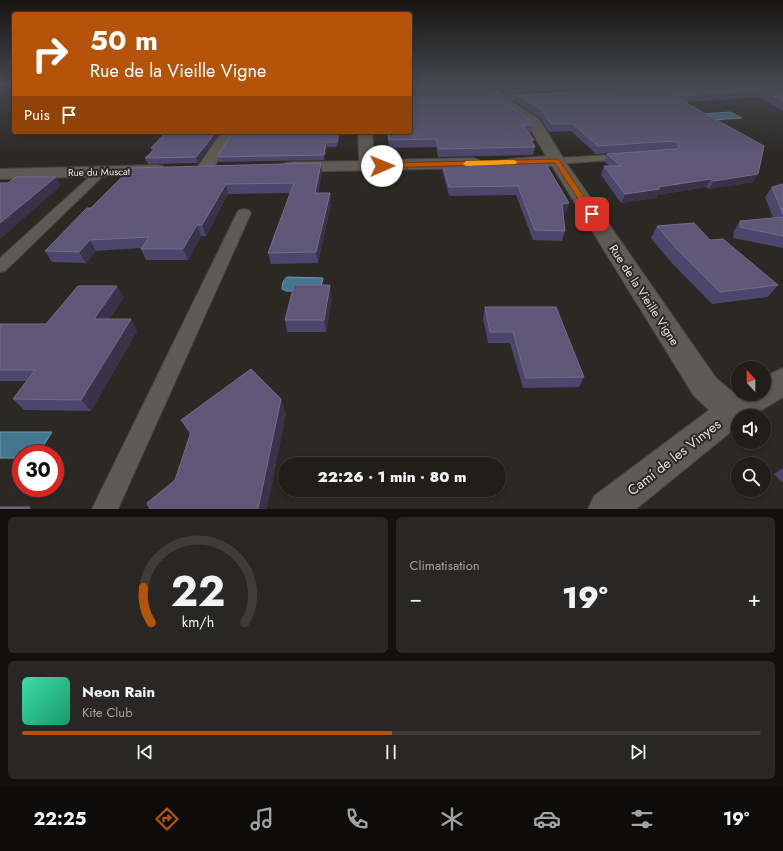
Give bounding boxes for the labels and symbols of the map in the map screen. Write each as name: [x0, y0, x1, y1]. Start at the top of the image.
position arrow: [361, 145, 403, 187]
street label: Rue du Muscat: [68, 164, 131, 180]
pin: [575, 197, 609, 231]
street label: Rue de la Vieille Vigne: [604, 241, 684, 349]
north arrow: [731, 361, 771, 401]
street label: Camí de les Vinyes: [623, 414, 725, 500]
speed limit sign: 30: [12, 445, 64, 497]

